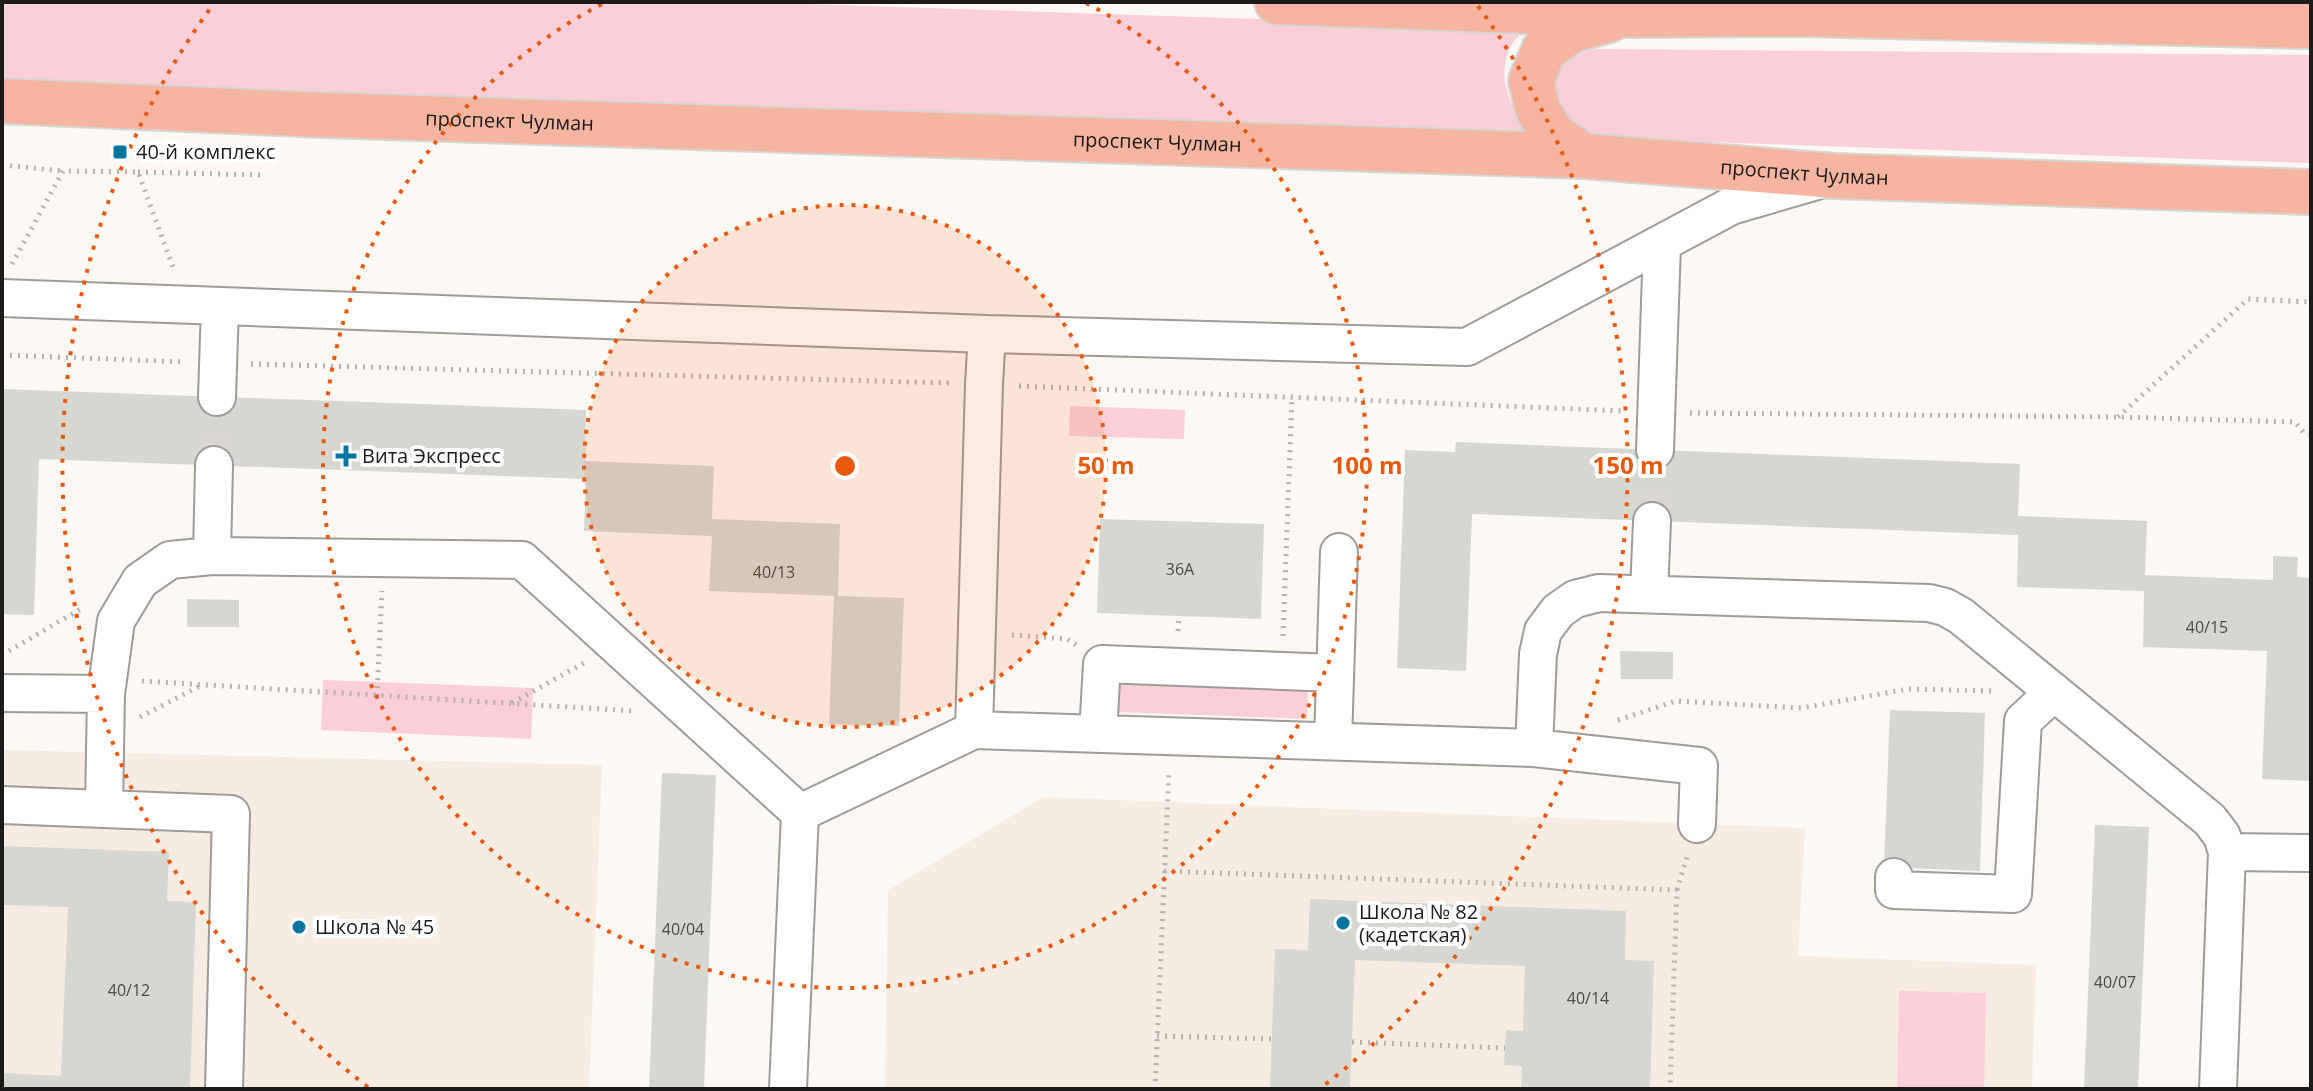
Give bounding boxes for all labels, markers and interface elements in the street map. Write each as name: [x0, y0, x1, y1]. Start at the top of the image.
street label: проспект Чулман: [425, 104, 594, 137]
street label: проспект Чулман: [1073, 125, 1242, 158]
place label: 40-й комплекс: [136, 138, 275, 165]
marker: 40-й комплекс: [111, 143, 129, 161]
street label: проспект Чулман: [1719, 153, 1889, 191]
place label: Вита Экспресс: [362, 442, 501, 469]
marker: Вита Экспресс: [337, 447, 355, 465]
text: 50 m: [1077, 448, 1135, 481]
text: 100 m: [1332, 448, 1402, 481]
text: 150 m: [1593, 448, 1663, 481]
centre of rings: [831, 452, 859, 480]
house number: 36А: [1166, 558, 1195, 580]
house number: 40/13: [753, 561, 795, 583]
house number: 40/15: [2186, 616, 2228, 638]
place label: Школа № 82 (кадетская): [1359, 898, 1478, 948]
place label: Школа № 45: [315, 913, 434, 940]
marker: Школа № 82 (кадетская): [1334, 914, 1352, 932]
marker: Школа № 45: [290, 918, 308, 936]
house number: 40/04: [662, 918, 704, 940]
house number: 40/07: [2094, 971, 2136, 993]
house number: 40/12: [108, 979, 150, 1001]
house number: 40/14: [1567, 987, 1609, 1009]

